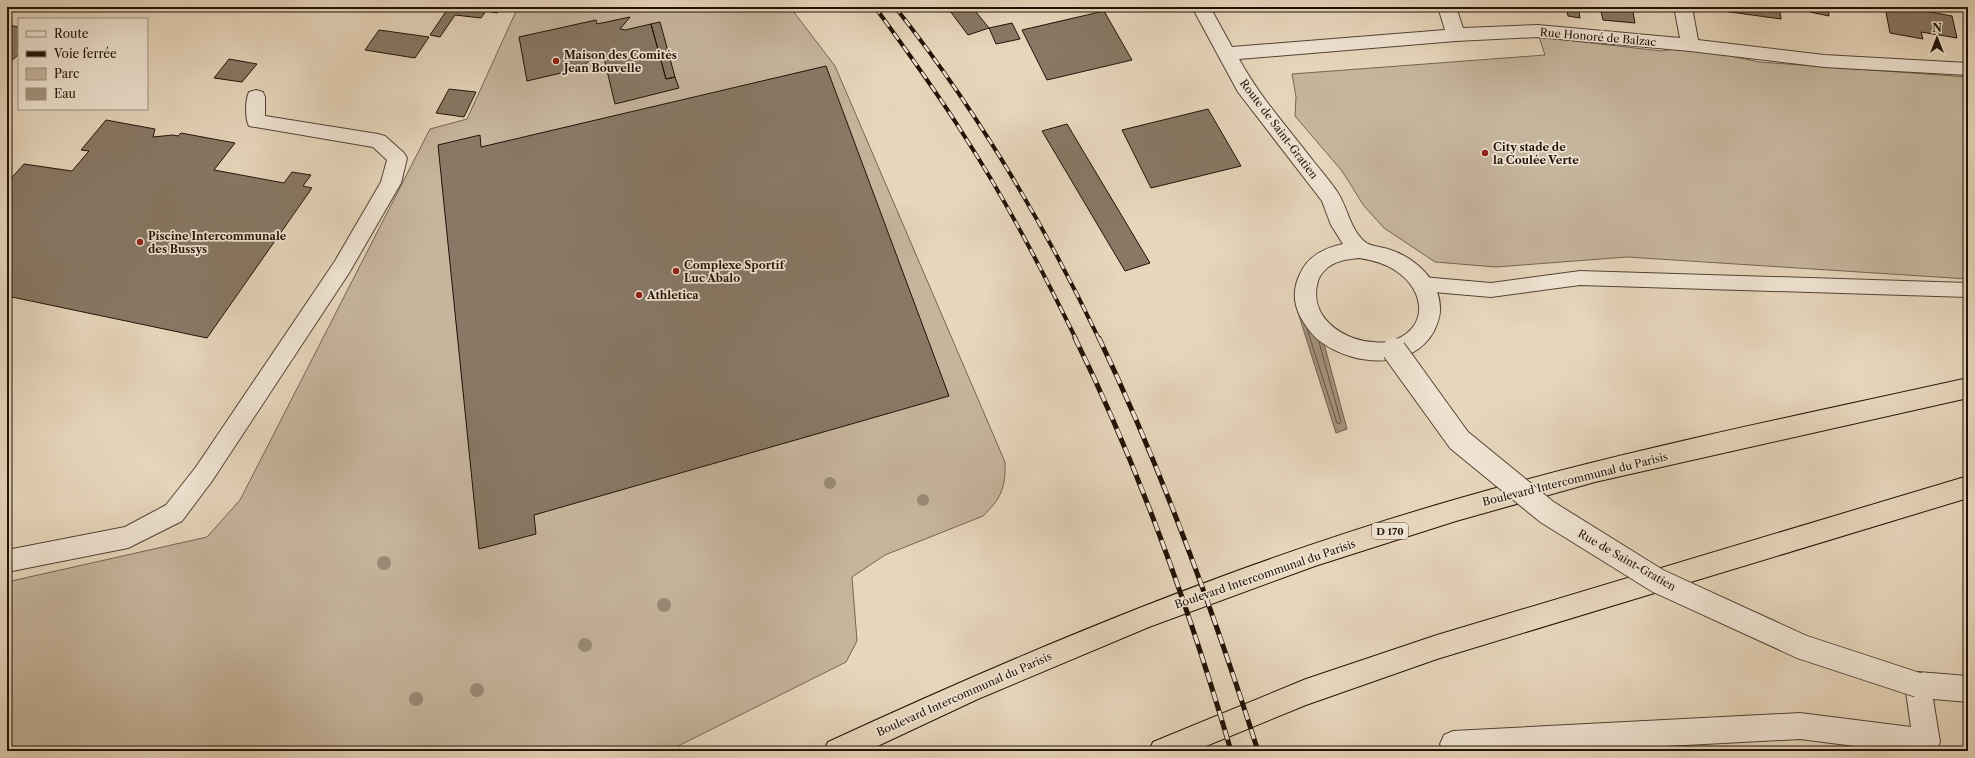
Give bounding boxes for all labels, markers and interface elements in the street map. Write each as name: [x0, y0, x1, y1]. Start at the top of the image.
legend: [18, 18, 148, 110]
north arrow: [1917, 18, 1957, 58]
text: N: [1932, 21, 1942, 35]
street label: Rue Honoré de Balzac: [1539, 25, 1657, 49]
text: Route: [54, 26, 89, 41]
text: Voie ferrée: [53, 46, 117, 61]
place label: Maison des Comités Jean Bouvelle: [562, 48, 677, 75]
marker: Maison des Comités Jean Bouvelle: [551, 56, 561, 66]
text: Parc: [54, 66, 79, 81]
street label: Route de Saint-Gratien: [1237, 76, 1321, 182]
text: Eau: [54, 86, 77, 101]
place label: City stade de la Coulée Verte: [1493, 140, 1579, 167]
marker: City stade de la Coulée Verte: [1480, 148, 1490, 158]
place label: Piscine Intercommunale des Bussys: [148, 229, 287, 256]
marker: Piscine Intercommunale des Bussys: [135, 237, 145, 247]
place label: Complexe Sportif Luc Abalo: [684, 258, 785, 285]
marker: Complexe Sportif Luc Abalo: [671, 266, 681, 276]
place label: Athletica: [646, 288, 699, 302]
marker: Athletica: [634, 290, 644, 300]
street label: Boulevard Intercommunal du Parisis: [1481, 449, 1669, 509]
road number: D 170: [1372, 523, 1408, 539]
street label: Rue de Saint-Gratien: [1576, 526, 1679, 594]
street label: Boulevard Intercommunal du Parisis: [1173, 536, 1358, 612]
street label: Boulevard Intercommunal du Parisis: [874, 649, 1054, 739]

